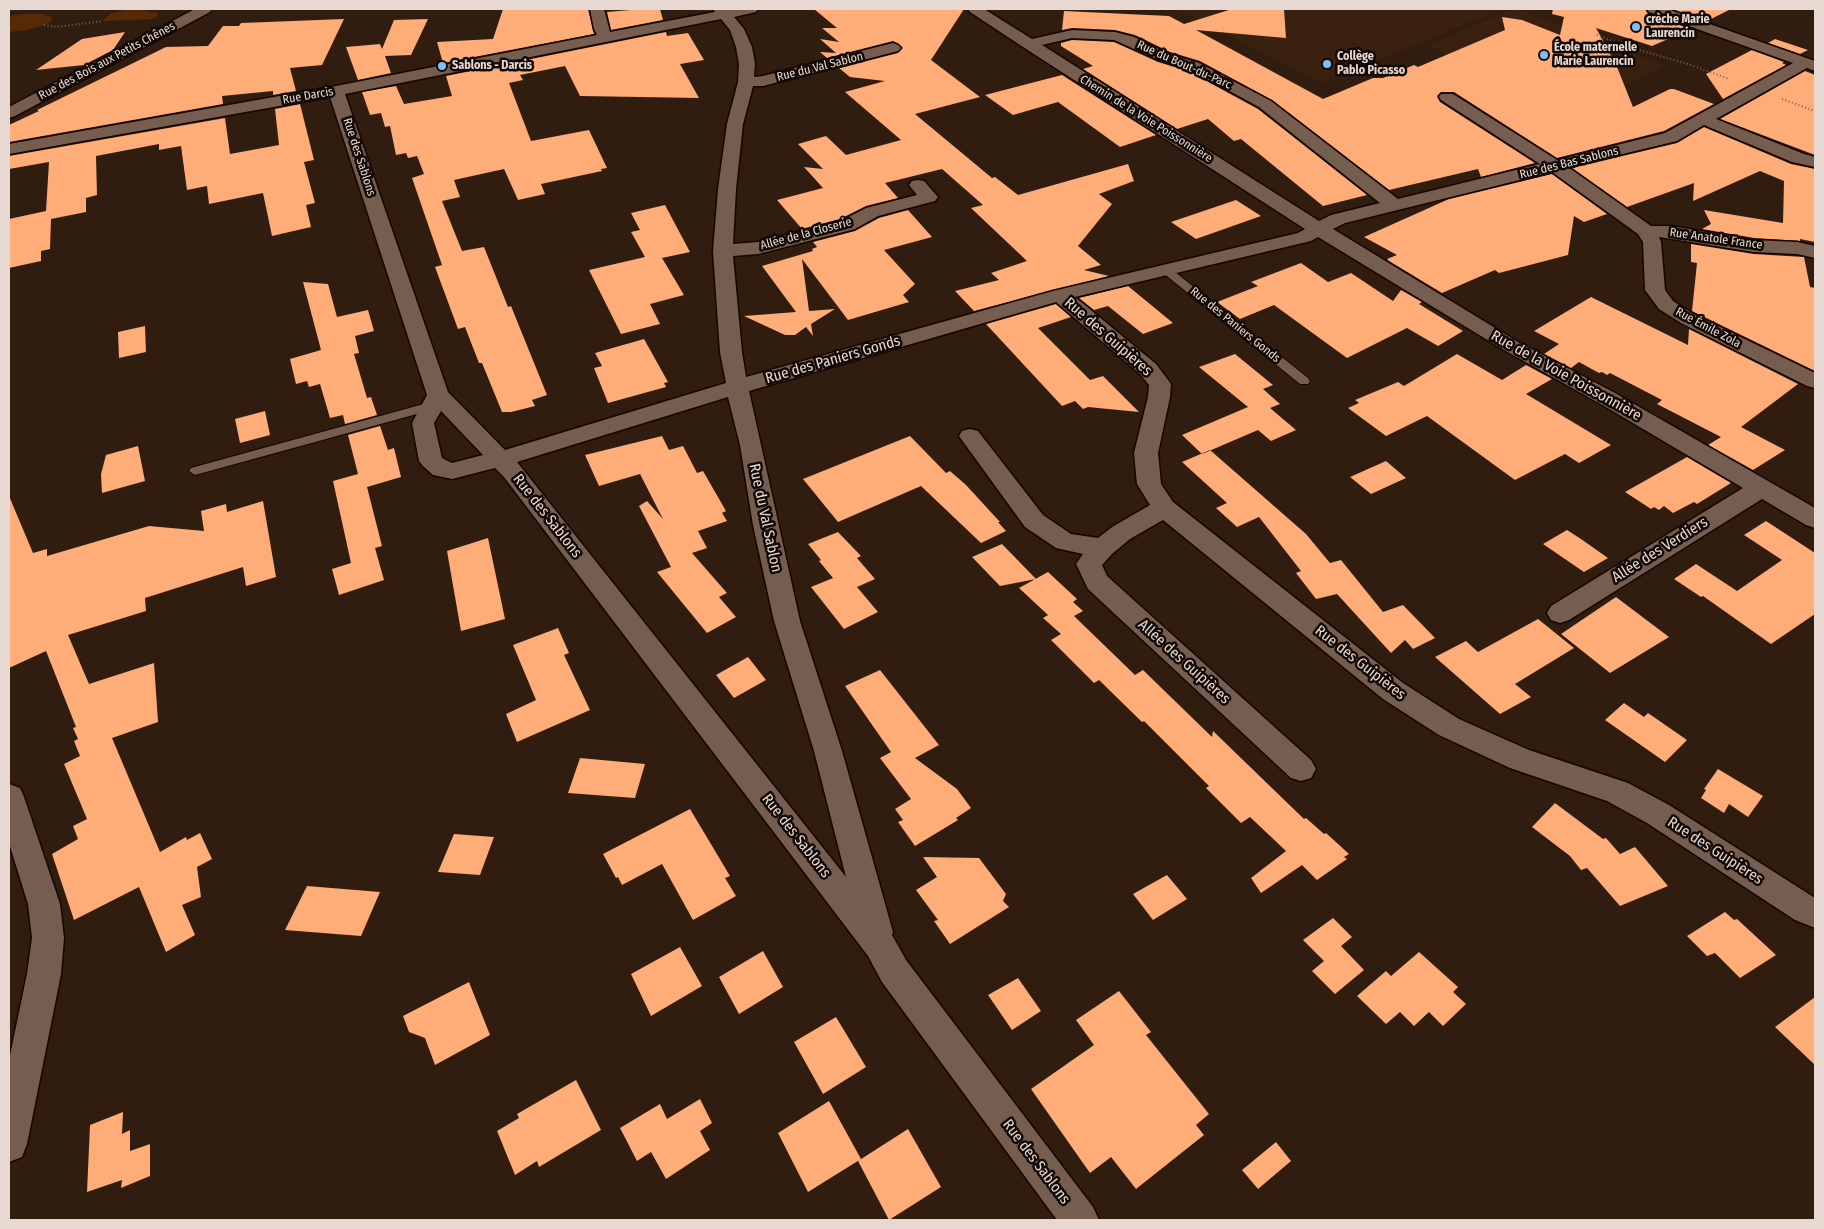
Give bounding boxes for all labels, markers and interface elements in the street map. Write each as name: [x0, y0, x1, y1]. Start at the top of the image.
place label: crèche Marie Laurencin: [1646, 13, 1710, 41]
street label: Rue des Bois aux Petits Chênes: [36, 19, 178, 103]
marker: crèche Marie Laurencin: [1630, 21, 1642, 33]
street label: Rue du Bout-du-Parc: [1135, 38, 1233, 92]
place label: École maternelle Marie Laurencin: [1554, 41, 1637, 69]
street label: Rue du Val Sablon: [775, 49, 865, 85]
marker: École maternelle Marie Laurencin: [1538, 49, 1550, 61]
place label: Collège Pablo Picasso: [1337, 50, 1405, 78]
marker: Collège Pablo Picasso: [1321, 58, 1333, 70]
place label: Sablons - Darcis: [452, 59, 532, 73]
marker: Sablons - Darcis: [436, 60, 448, 72]
street label: Chemin de la Voie Poissonnière: [1077, 72, 1215, 166]
street label: Rue Darcis: [281, 84, 335, 108]
street label: Rue des Sablons: [340, 116, 378, 198]
street label: Rue des Bas Sablons: [1518, 144, 1620, 182]
street label: Allée de la Closerie: [759, 215, 853, 253]
street label: Rue Anatole France: [1669, 225, 1763, 253]
street label: Rue des Paniers Gonds: [1187, 284, 1283, 366]
street label: Rue des Guipières: [1060, 294, 1156, 380]
street label: Rue Émile Zola: [1673, 305, 1743, 351]
street label: Rue de la Voie Poissonnière: [1488, 327, 1644, 425]
street label: Rue des Paniers Gonds: [763, 332, 903, 388]
street label: Rue du Val Sablon: [745, 462, 785, 574]
street label: Rue des Sablons: [509, 471, 585, 561]
street label: Allée des Verdiers: [1609, 513, 1711, 587]
street label: Allée des Guipières: [1134, 616, 1234, 708]
street label: Rue des Guipières: [1311, 622, 1409, 704]
street label: Rue des Sablons: [758, 791, 834, 881]
street label: Rue des Guipières: [1664, 813, 1766, 889]
street label: Rue des Sablons: [998, 1116, 1074, 1208]

